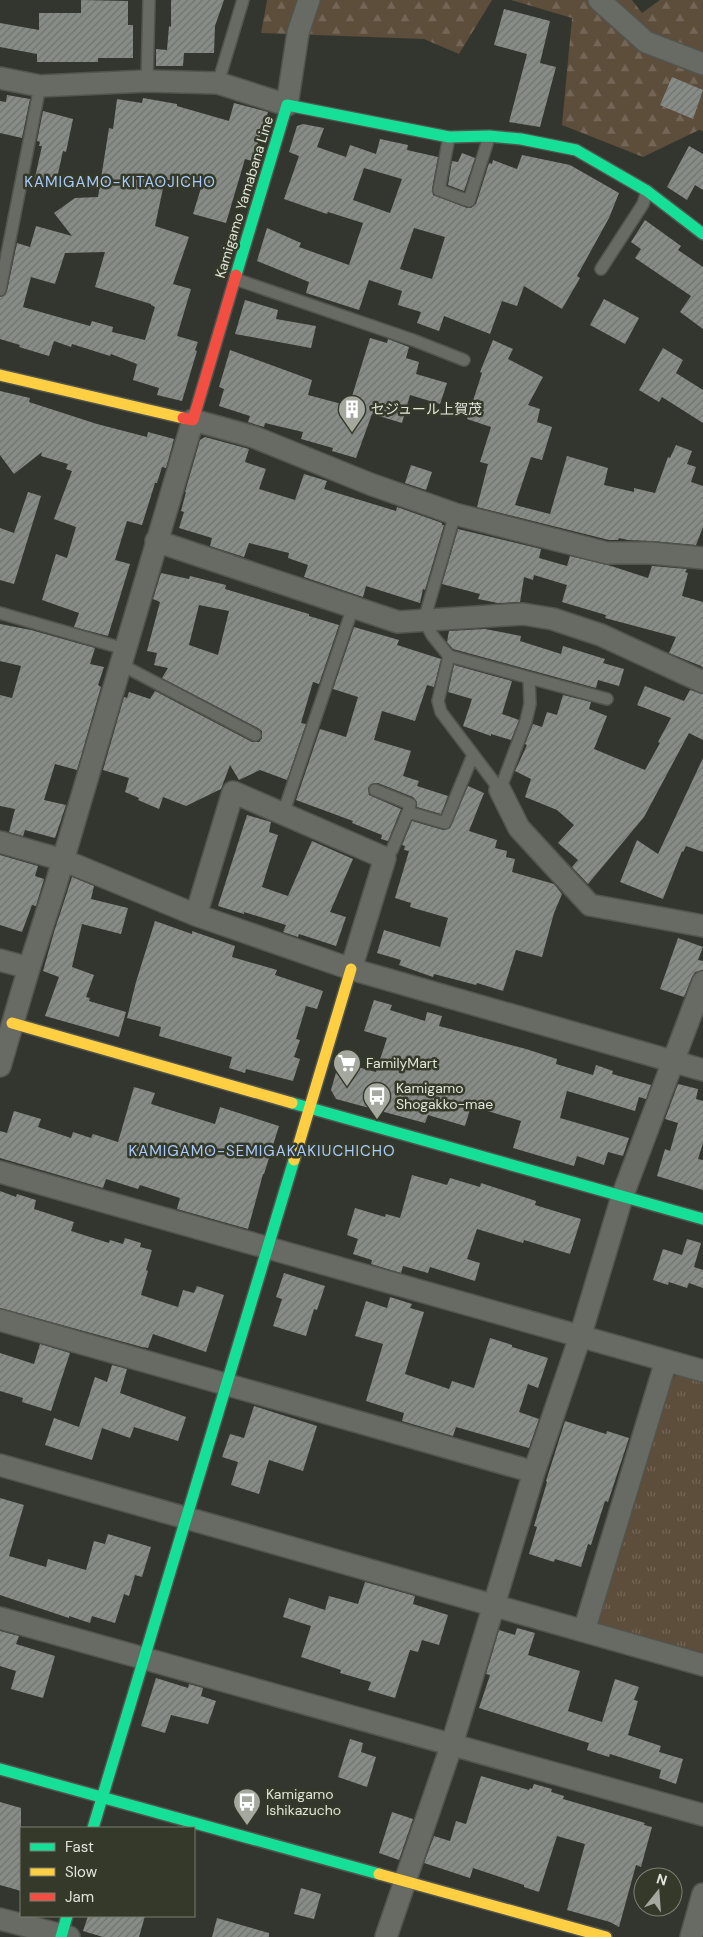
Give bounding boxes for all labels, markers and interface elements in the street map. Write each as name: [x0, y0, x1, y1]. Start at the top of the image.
street label: Kamigamo Yamabana Line: [211, 114, 277, 280]
district label: KAMIGAMO-KITAOJICHO: [24, 172, 216, 192]
building icon: セジュール上賀茂: [337, 394, 367, 433]
place label: セジュール上賀茂: [371, 400, 482, 418]
supermarket icon: FamilyMart: [332, 1048, 362, 1087]
place label: FamilyMart: [366, 1054, 437, 1072]
place label: Kamigamo Shogakko-mae: [396, 1079, 493, 1113]
bus stop icon: Kamigamo Shogakko-mae: [362, 1081, 392, 1120]
district label: KAMIGAMO-SEMIGAKAKIUCHICHO: [128, 1141, 396, 1161]
place label: Kamigamo Ishikazucho: [266, 1785, 341, 1819]
bus stop icon: Kamigamo Ishikazucho: [232, 1787, 262, 1826]
legend: [20, 1827, 195, 1917]
text: Fast: [65, 1837, 94, 1857]
text: Slow: [65, 1862, 98, 1882]
north arrow: [633, 1867, 683, 1917]
text: N: [654, 1869, 669, 1890]
text: Jam: [65, 1887, 94, 1907]

